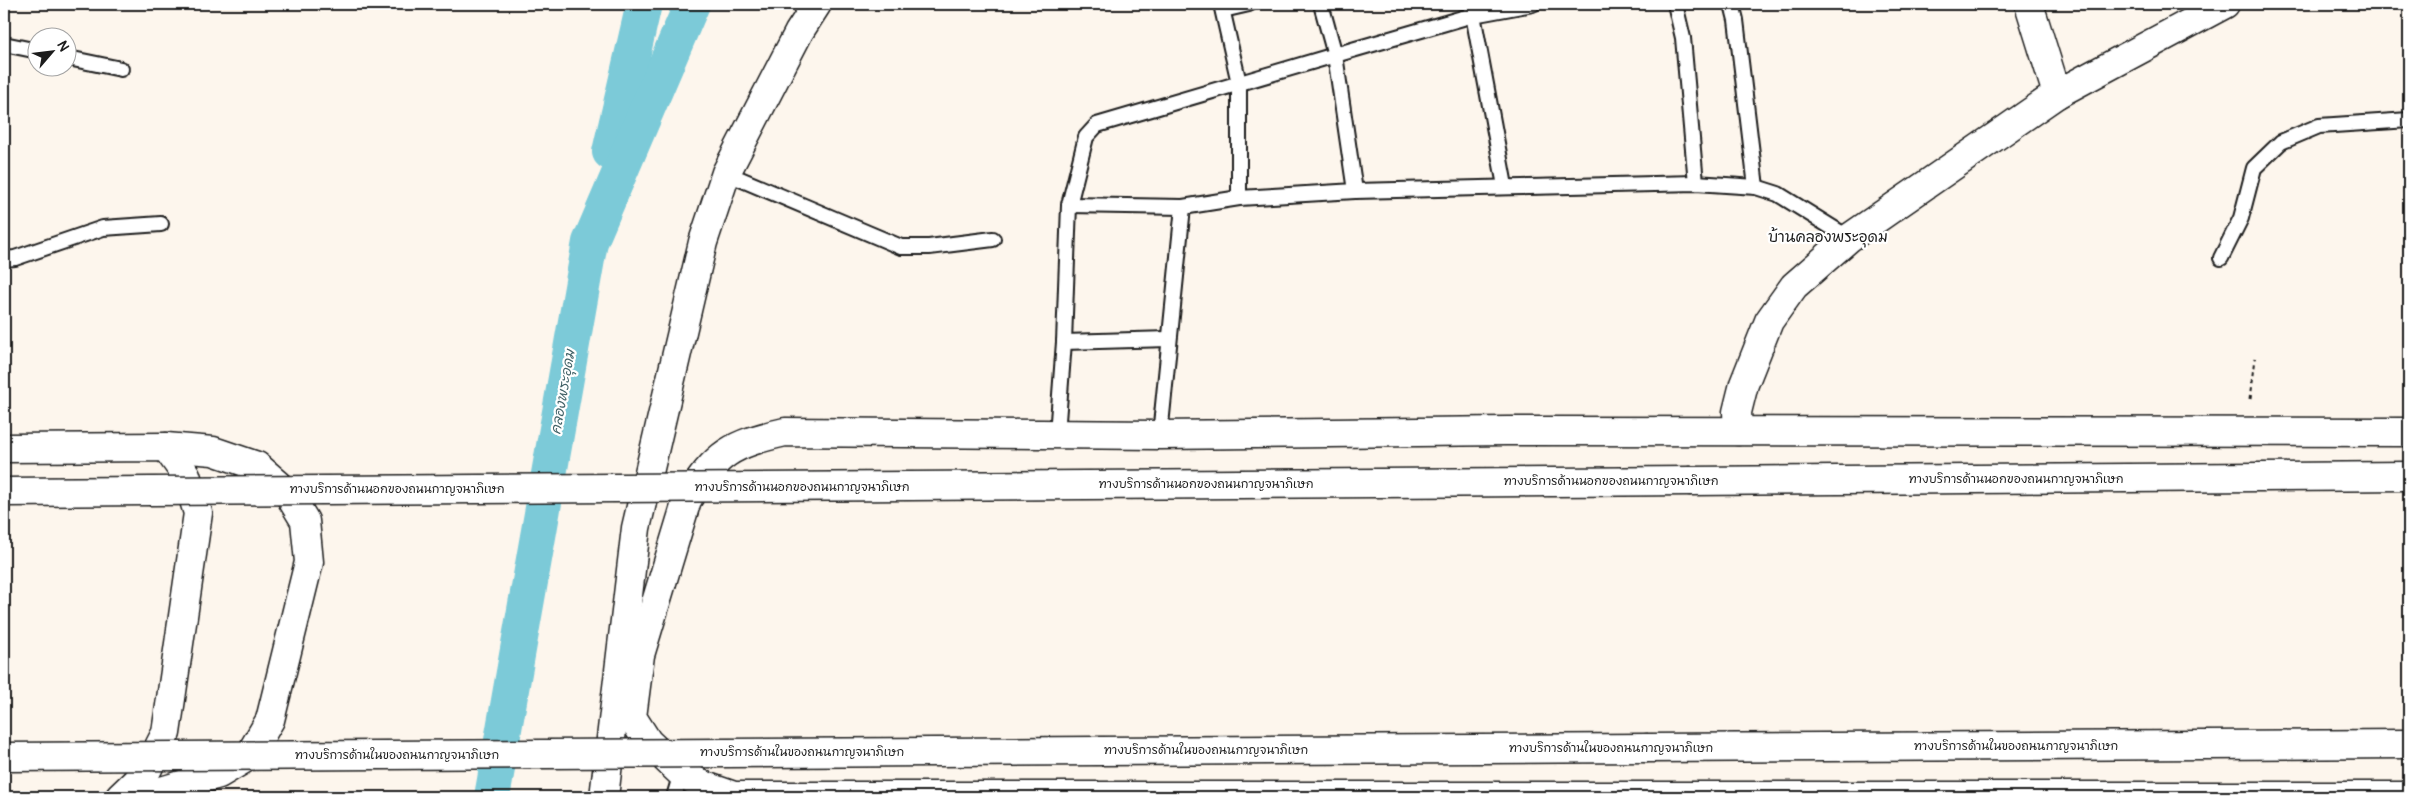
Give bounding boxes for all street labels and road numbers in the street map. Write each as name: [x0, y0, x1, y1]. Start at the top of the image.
street label: ทางบริการด้านนอกของถนนกาญจนาภิเษก: [1908, 472, 2124, 487]
street label: ทางบริการด้านนอกของถนนกาญจนาภิเษก: [1503, 474, 1719, 489]
street label: ทางบริการด้านนอกของถนนกาญจนาภิเษก: [1098, 477, 1314, 492]
street label: ทางบริการด้านนอกของถนนกาญจนาภิเษก: [694, 480, 910, 495]
street label: ทางบริการด้านนอกของถนนกาญจนาภิเษก: [289, 482, 505, 497]
street label: ทางบริการด้านในของถนนกาญจนาภิเษก: [1914, 738, 2118, 754]
street label: ทางบริการด้านในของถนนกาญจนาภิเษก: [1509, 740, 1713, 756]
street label: ทางบริการด้านในของถนนกาญจนาภิเษก: [1104, 742, 1308, 758]
street label: ทางบริการด้านในของถนนกาญจนาภิเษก: [700, 744, 904, 760]
street label: ทางบริการด้านในของถนนกาญจนาภิเษก: [295, 747, 499, 763]

